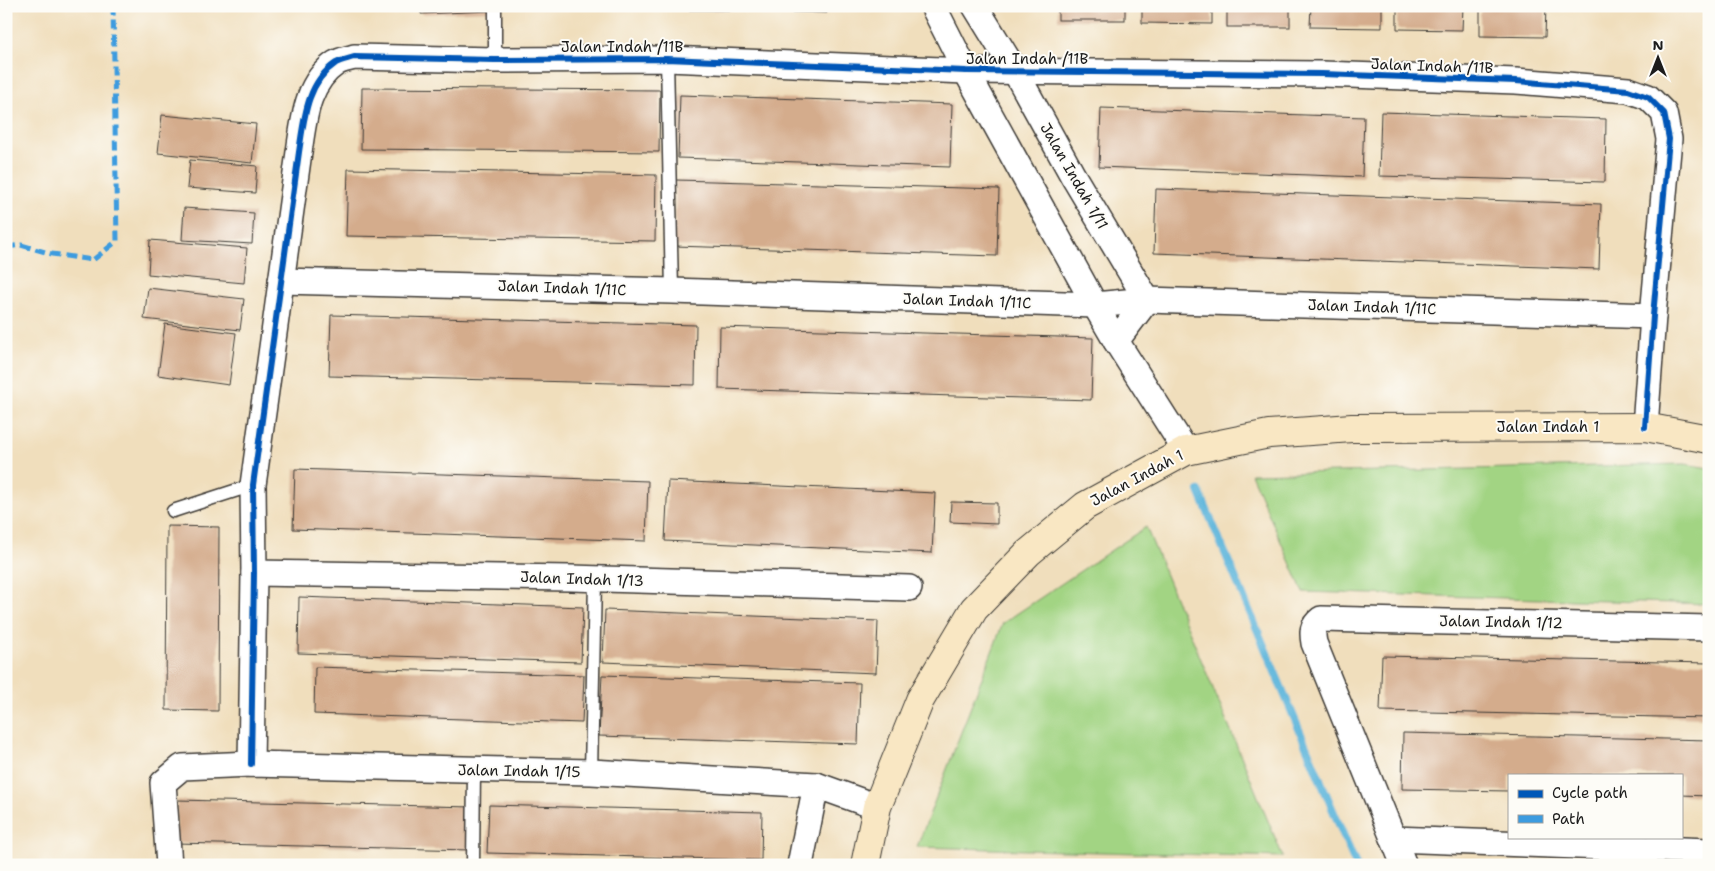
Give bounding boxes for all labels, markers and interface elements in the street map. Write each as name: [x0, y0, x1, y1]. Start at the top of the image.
north arrow: [1632, 32, 1682, 82]
text: N: [1652, 36, 1664, 54]
street label: Jalan Indah /11B: [561, 37, 684, 57]
street label: Jalan Indah /11B: [966, 49, 1089, 69]
street label: Jalan Indah /11B: [1370, 54, 1494, 78]
street label: Jalan Indah 1/11: [1035, 119, 1113, 233]
street label: Jalan Indah 1/11C: [497, 276, 627, 300]
street label: Jalan Indah 1/11C: [902, 289, 1032, 313]
street label: Jalan Indah 1/11C: [1307, 295, 1437, 319]
street label: Jalan Indah 1: [1497, 417, 1599, 437]
street label: Jalan Indah 1: [1087, 445, 1187, 511]
street label: Jalan Indah 1/13: [520, 567, 644, 591]
street label: Jalan Indah 1/12: [1439, 611, 1563, 633]
street label: Jalan Indah 1/15: [457, 760, 581, 782]
legend: [1508, 774, 1682, 838]
text: Cycle path: [1552, 783, 1628, 803]
text: Path: [1552, 809, 1585, 829]

